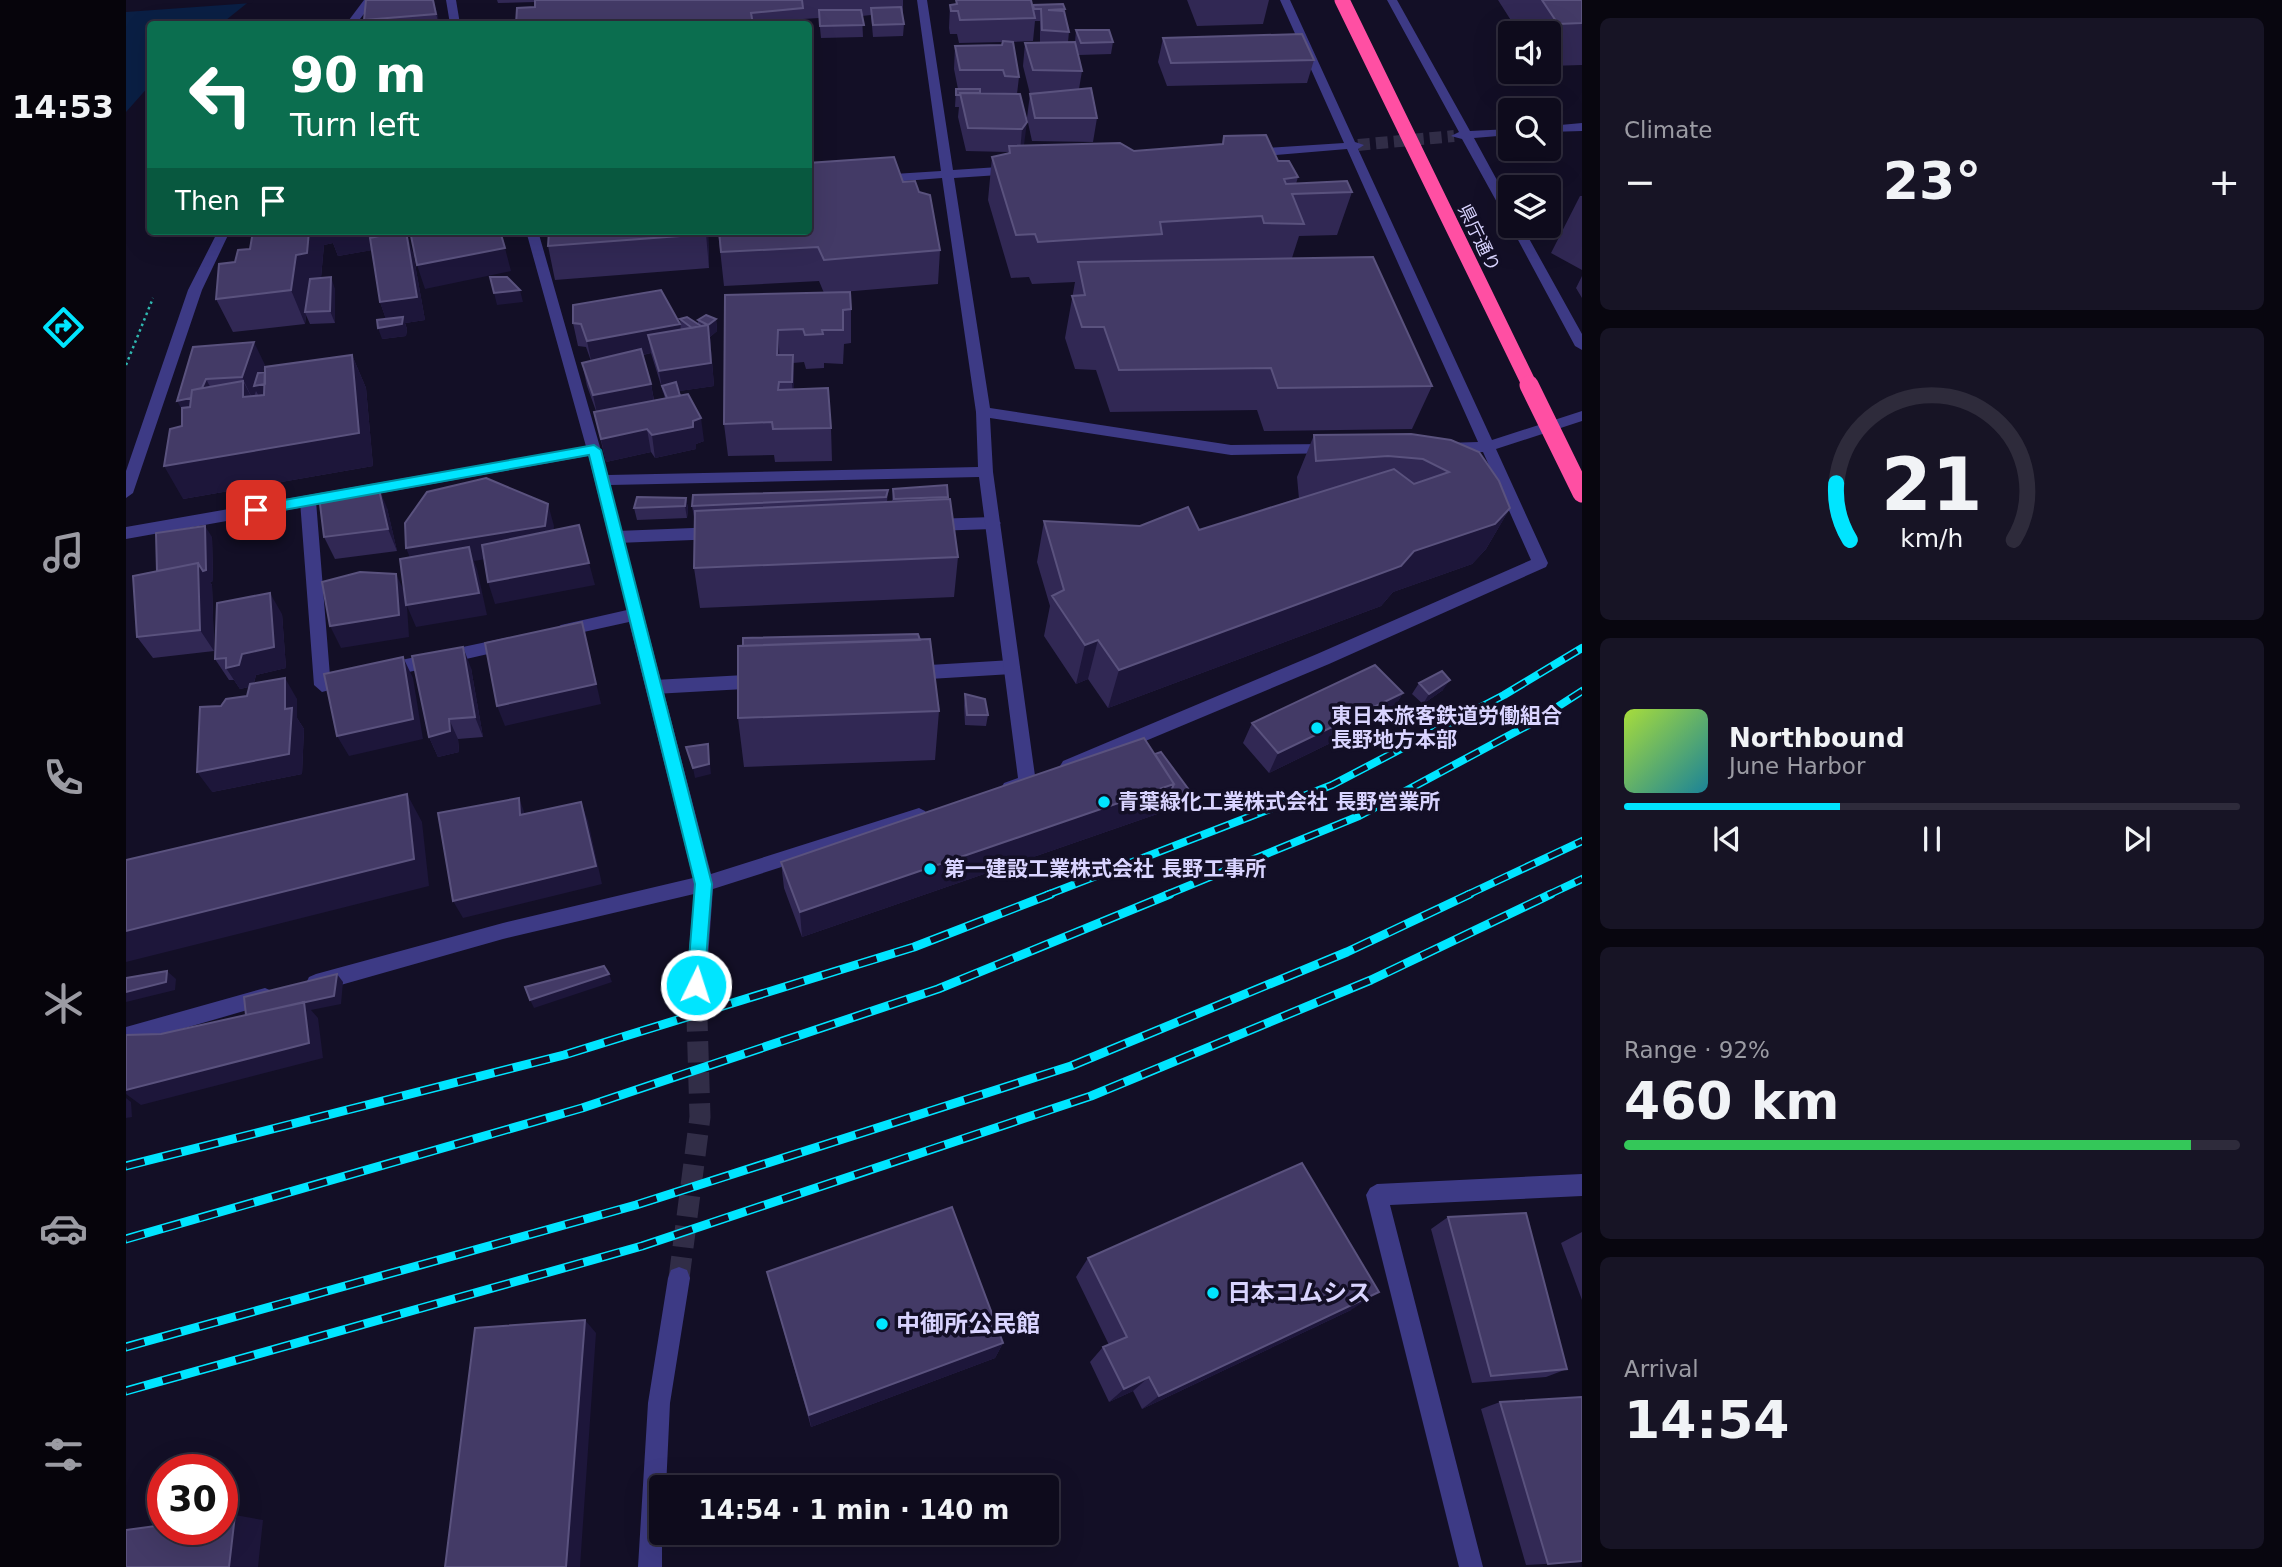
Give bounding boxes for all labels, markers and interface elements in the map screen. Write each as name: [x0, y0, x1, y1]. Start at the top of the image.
map controls: [1498, 21, 1561, 238]
button: sound: [1498, 21, 1561, 84]
text: 90 m: [290, 47, 426, 104]
icon: left: [175, 49, 266, 140]
text: 14:53: [12, 88, 114, 126]
button: search: [1498, 98, 1561, 161]
text: Turn left: [290, 106, 420, 144]
text: Climate: [1624, 117, 1713, 143]
text: 23°: [1883, 151, 1981, 211]
text: −: [1624, 160, 1656, 204]
text: +: [2208, 160, 2240, 204]
button: layers: [1498, 175, 1561, 238]
icon: arrive: [254, 182, 292, 220]
text: Then: [175, 186, 240, 216]
street label: 県庁通り: [1454, 201, 1505, 275]
icon: directions: [39, 303, 88, 352]
text: 21: [1881, 442, 1983, 527]
pin: [226, 480, 286, 540]
icon: arrive: [237, 491, 275, 529]
text: km/h: [1900, 523, 1964, 552]
icon: music: [39, 528, 88, 577]
place label: 東日本旅客鉄道労働組合 長野地方本部: [1331, 704, 1562, 752]
marker: 東日本旅客鉄道労働組合 長野地方本部: [1309, 720, 1325, 736]
text: Northbound: [1729, 723, 1905, 753]
icon: phone: [39, 753, 88, 802]
text: June Harbor: [1729, 753, 1865, 779]
place label: 青葉緑化工業株式会社 長野営業所: [1118, 790, 1440, 814]
marker: 青葉緑化工業株式会社 長野営業所: [1096, 794, 1112, 810]
icon: previous: [1708, 820, 1746, 858]
icon: pause: [1913, 820, 1951, 858]
icon: next: [2118, 820, 2156, 858]
place label: 第一建設工業株式会社 長野工事所: [944, 857, 1266, 881]
marker: 第一建設工業株式会社 長野工事所: [922, 861, 938, 877]
position arrow: [659, 948, 733, 1022]
icon: climate: [39, 979, 88, 1028]
text: Range · 92%: [1624, 1037, 1770, 1063]
text: 460 km: [1624, 1071, 1839, 1131]
icon: car: [39, 1204, 88, 1253]
place label: 日本コムシス: [1227, 1279, 1371, 1307]
marker: 日本コムシス: [1205, 1285, 1221, 1301]
place label: 中御所公民館: [896, 1310, 1040, 1338]
marker: 中御所公民館: [874, 1316, 890, 1332]
text: Arrival: [1624, 1356, 1699, 1382]
text: 14:54: [1624, 1390, 1790, 1450]
icon: filters: [39, 1430, 88, 1479]
speed limit sign: 30: [147, 1454, 238, 1545]
text: 14:54 · 1 min · 140 m: [699, 1495, 1009, 1525]

